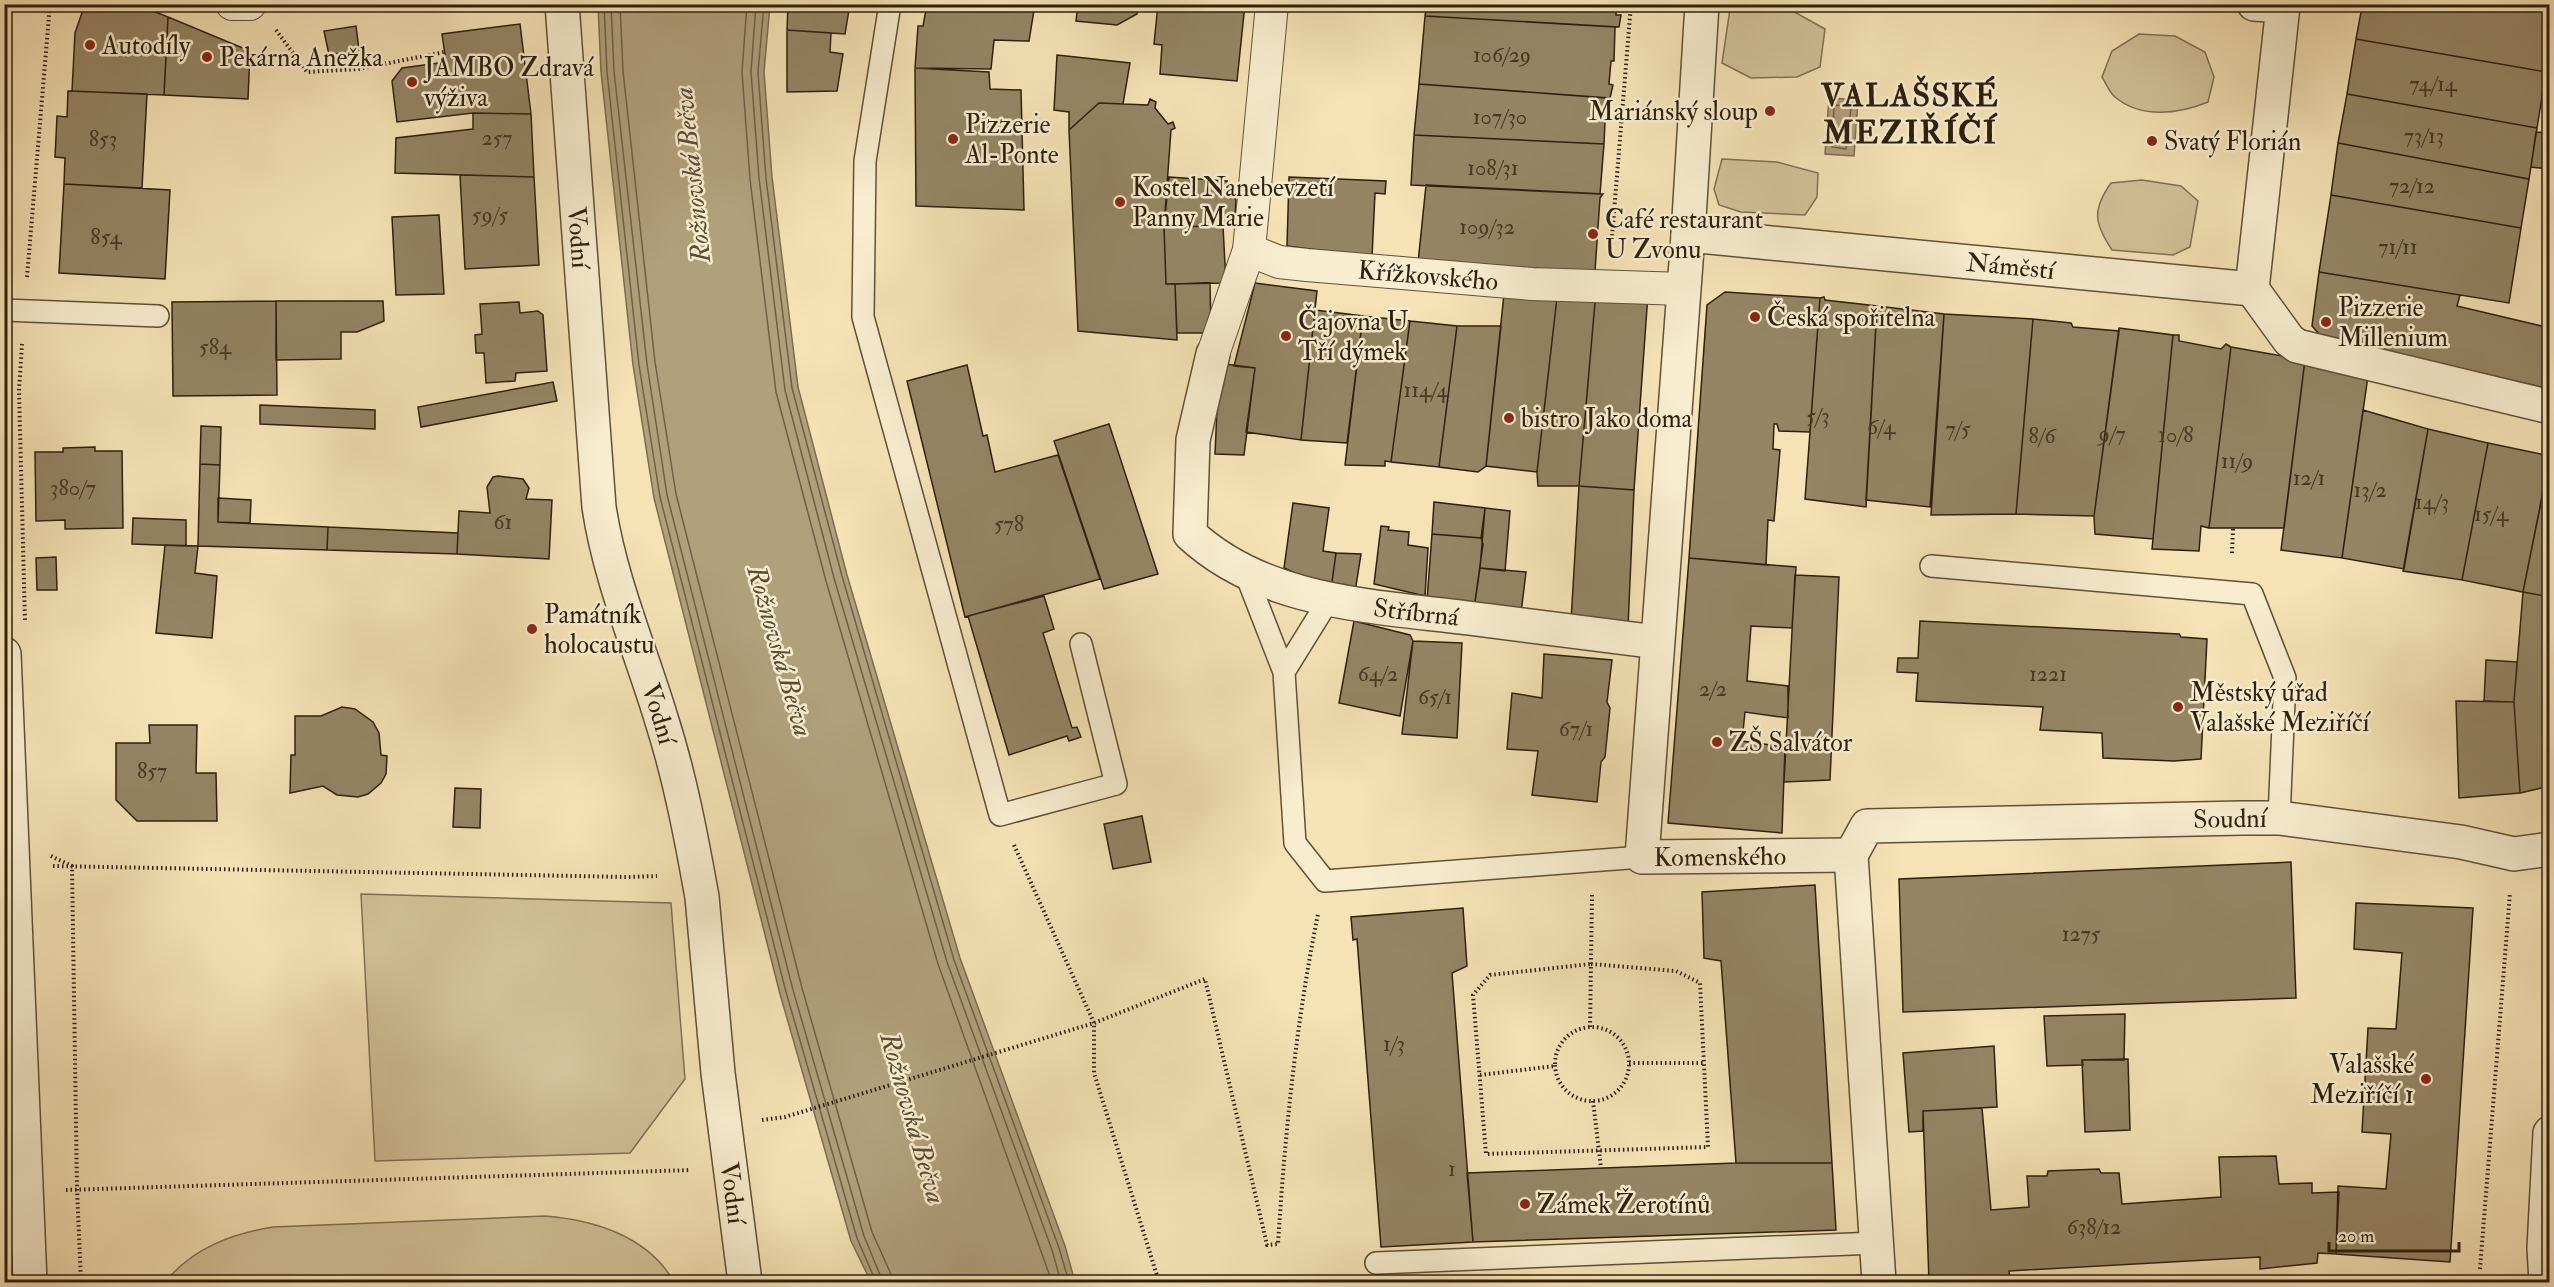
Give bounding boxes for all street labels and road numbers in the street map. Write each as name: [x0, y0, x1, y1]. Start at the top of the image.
street label: Vodní: [560, 205, 597, 272]
street label: Náměstí: [1965, 247, 2058, 287]
street label: Křížkovského: [1356, 254, 1500, 298]
street label: Stříbrná: [1371, 592, 1461, 634]
street label: Vodní: [634, 680, 684, 750]
street label: Soudní: [2193, 803, 2269, 836]
street label: Komenského: [1653, 841, 1786, 874]
street label: Vodní: [713, 1160, 753, 1228]

